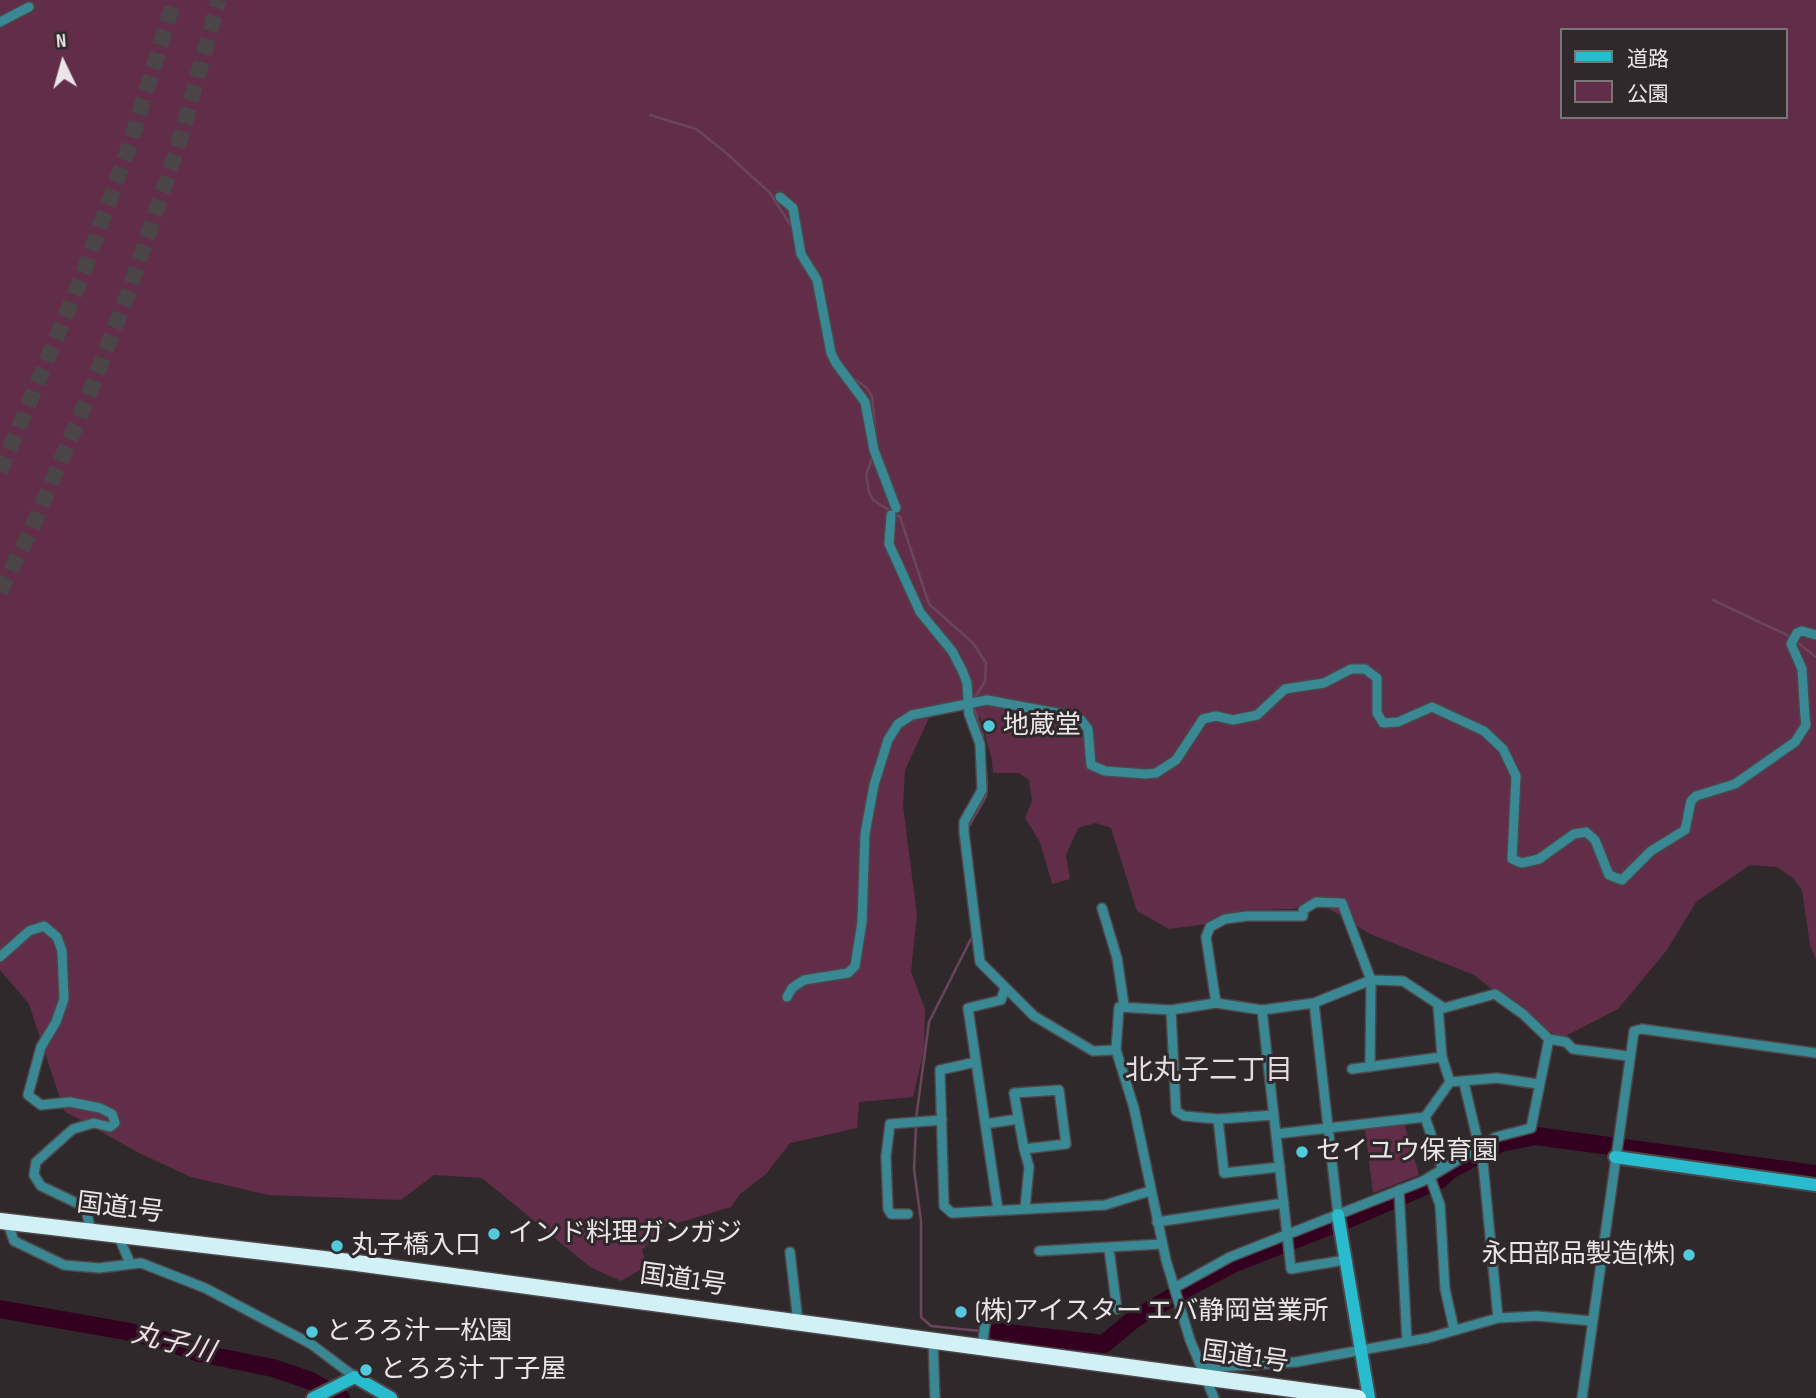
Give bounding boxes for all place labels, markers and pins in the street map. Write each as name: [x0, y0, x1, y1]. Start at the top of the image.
place label: 地蔵堂: [1003, 710, 1081, 742]
marker: 地蔵堂: [981, 718, 997, 734]
place label: セイユウ保育園: [1316, 1136, 1498, 1168]
marker: セイユウ保育園: [1294, 1144, 1310, 1160]
place label: インド料理ガンガジ: [508, 1218, 742, 1250]
marker: インド料理ガンガジ: [486, 1226, 502, 1242]
place label: 丸子橋入口: [351, 1230, 481, 1262]
marker: 丸子橋入口: [329, 1238, 345, 1254]
place label: 永田部品製造(株): [1482, 1239, 1675, 1271]
marker: 永田部品製造(株): [1681, 1247, 1697, 1263]
place label: (株)アイスター エバ静岡営業所: [975, 1296, 1328, 1328]
marker: (株)アイスター エバ静岡営業所: [953, 1304, 969, 1320]
place label: とろろ汁 一松園: [326, 1316, 512, 1348]
marker: とろろ汁 一松園: [304, 1324, 320, 1340]
place label: とろろ汁 丁子屋: [380, 1354, 566, 1386]
marker: とろろ汁 丁子屋: [358, 1362, 374, 1378]

